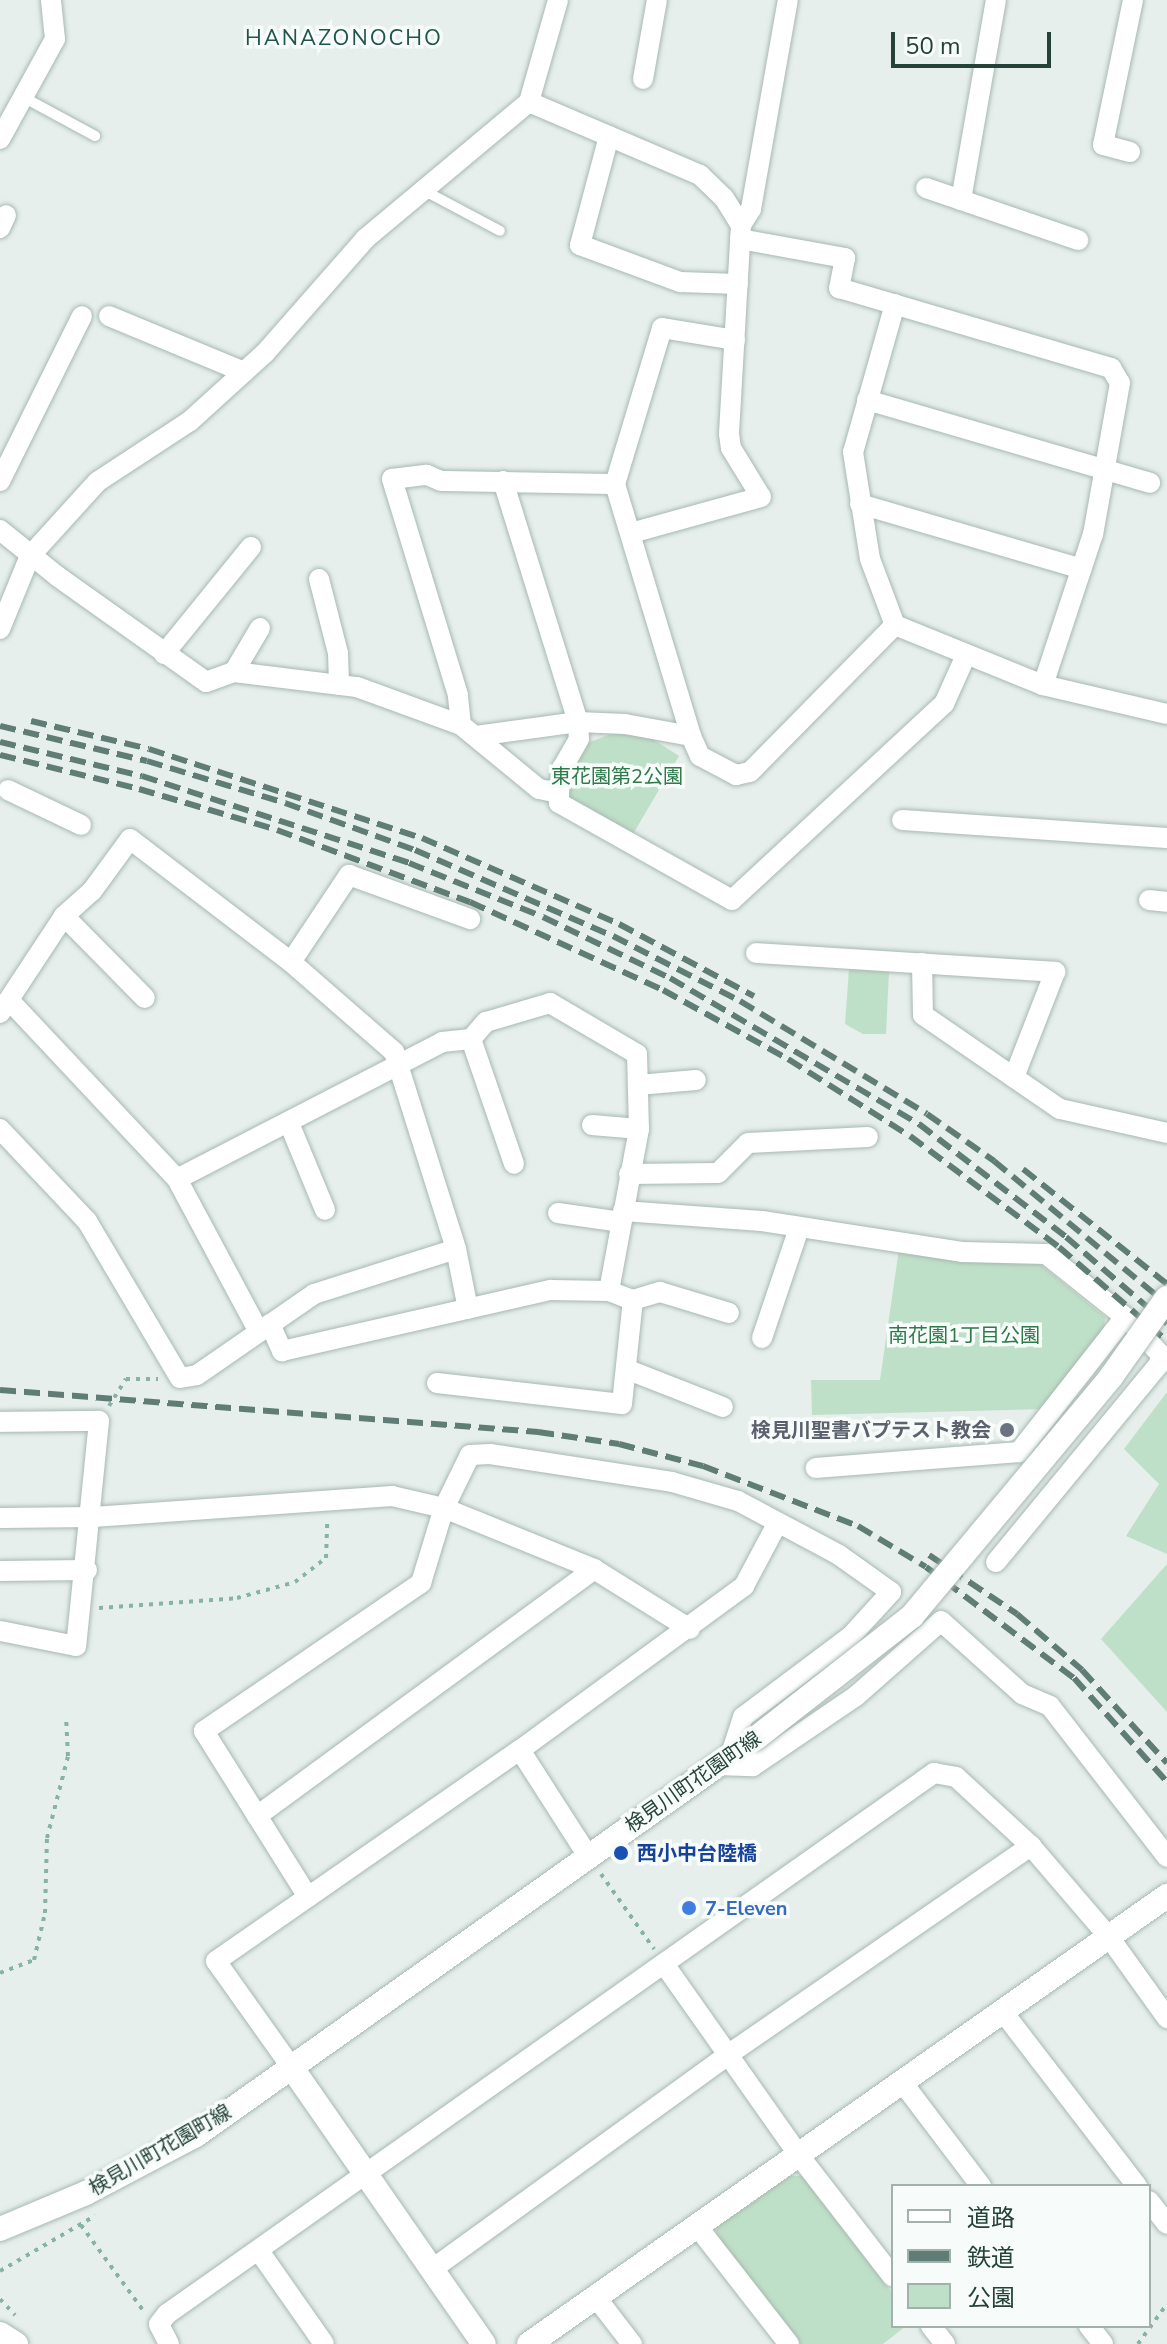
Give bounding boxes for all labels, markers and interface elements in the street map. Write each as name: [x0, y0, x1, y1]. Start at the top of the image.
scale bar: [895, 16, 1055, 66]
district label: HANAZONOCHO: [245, 26, 443, 52]
text: 50 m: [905, 30, 961, 62]
park label: 東花園第2公園: [551, 764, 683, 788]
park label: 南花園1丁目公園: [888, 1323, 1040, 1347]
place label: 検見川聖書バプテスト教会: [751, 1418, 991, 1442]
marker: 検見川聖書バプテスト教会: [998, 1421, 1016, 1439]
street label: 検見川町花園町線: [621, 1726, 765, 1838]
place label: 西小中台陸橋: [637, 1841, 757, 1865]
marker: 西小中台陸橋: [612, 1844, 630, 1862]
place label: 7-Eleven: [705, 1896, 787, 1920]
marker: 7-Eleven: [680, 1899, 698, 1917]
street label: 検見川町花園町線: [85, 2100, 235, 2200]
legend: [891, 2184, 1151, 2328]
text: 道路: [967, 2202, 1015, 2234]
text: 鉄道: [967, 2242, 1015, 2274]
text: 公園: [967, 2282, 1015, 2314]

